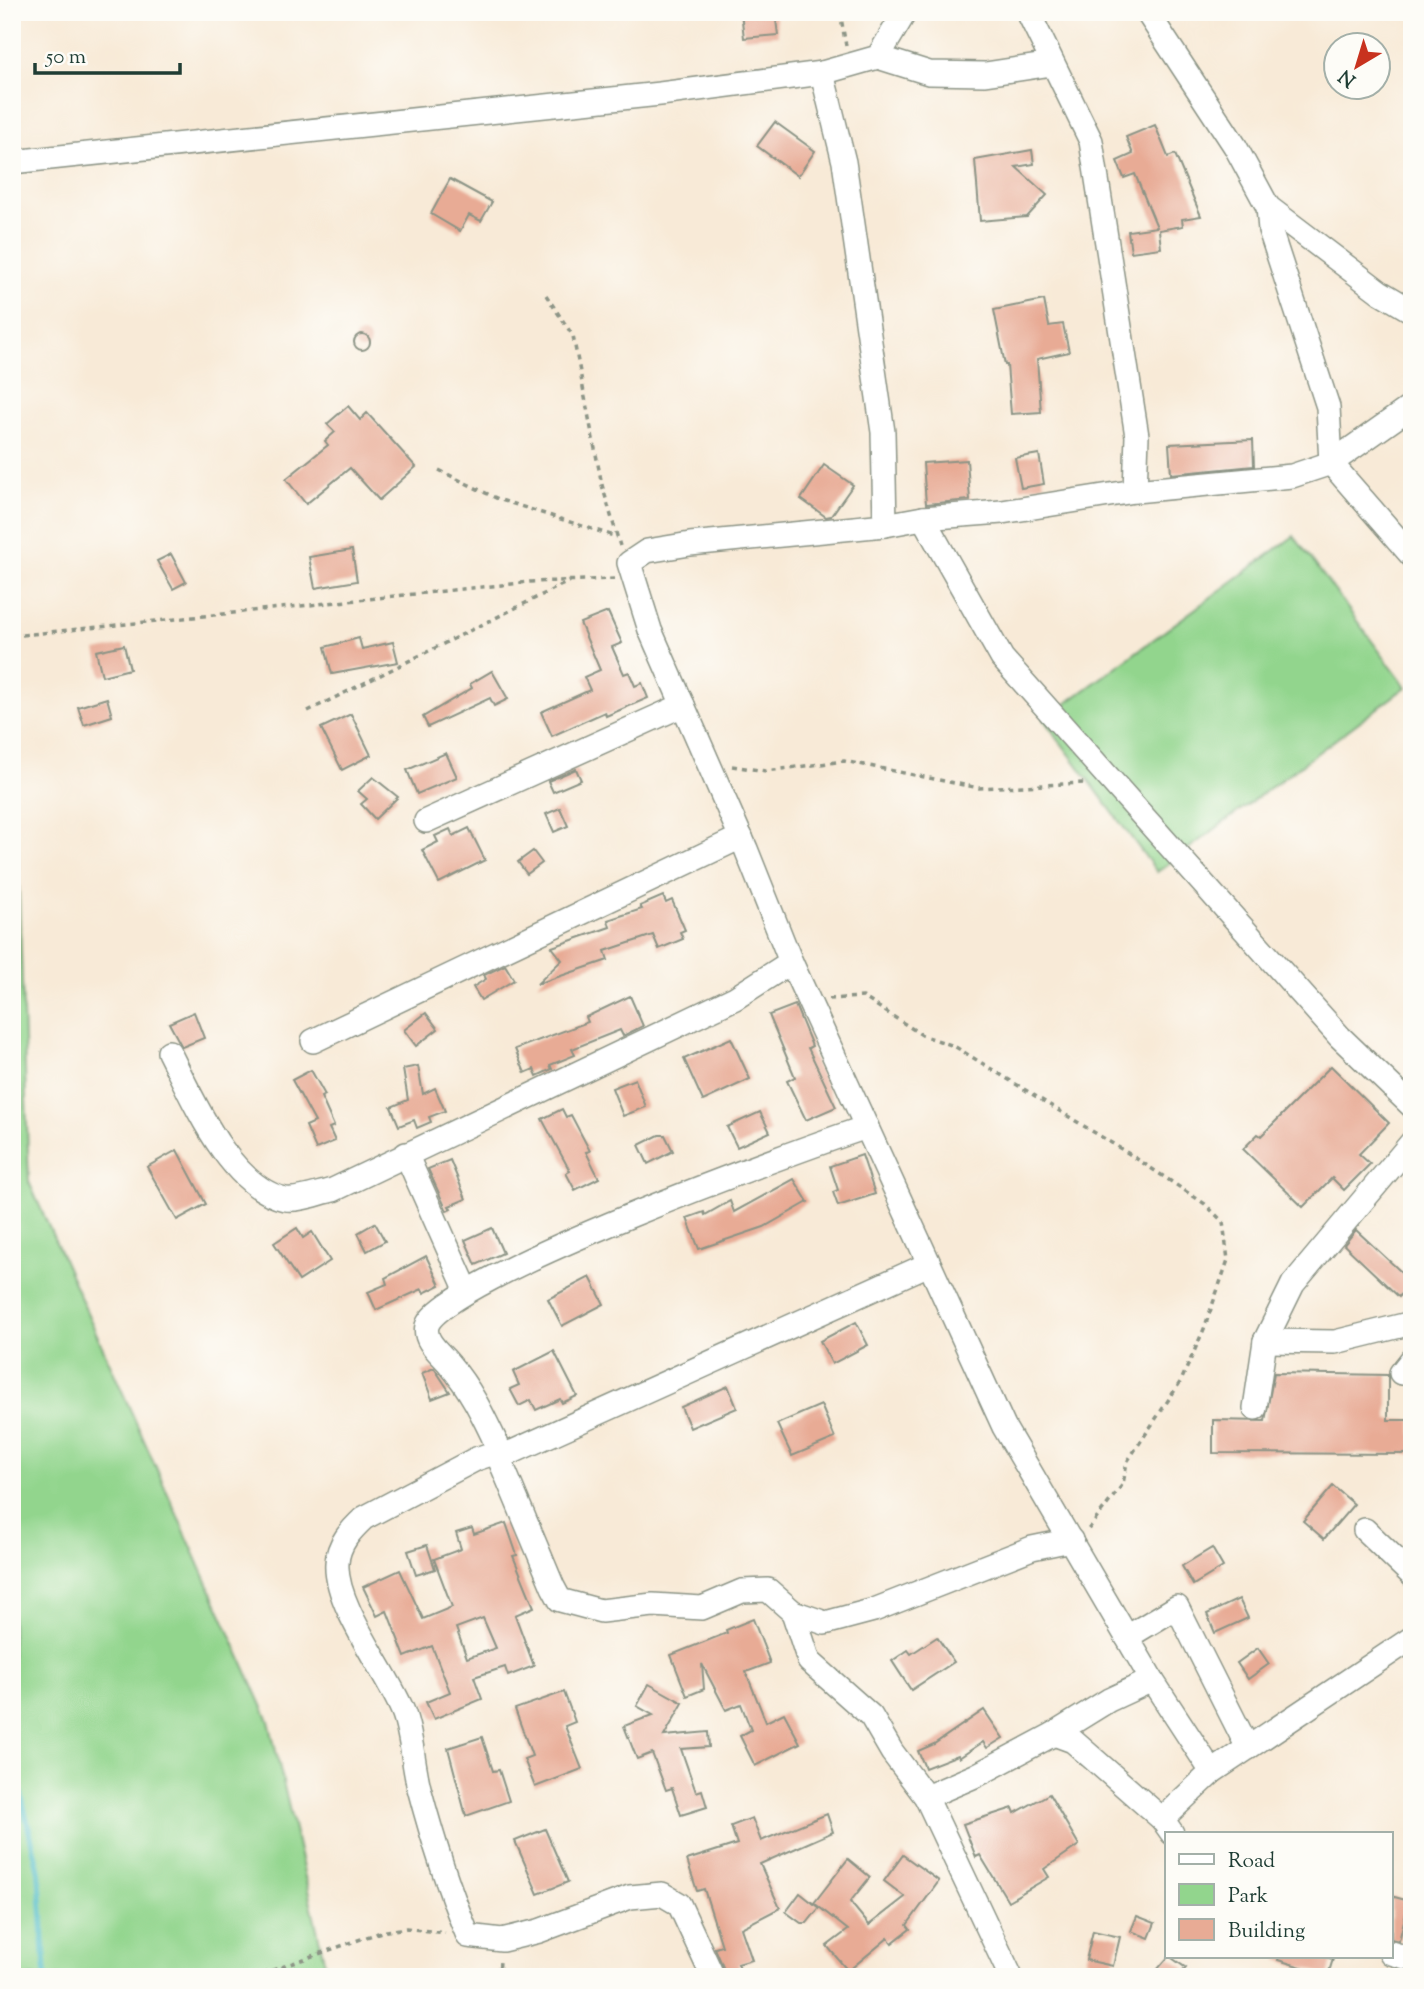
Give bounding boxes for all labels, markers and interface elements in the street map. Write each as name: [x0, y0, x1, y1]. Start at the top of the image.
scale bar: [35, 32, 180, 76]
north arrow: [1322, 32, 1392, 102]
text: 50 m: [45, 43, 86, 73]
text: N: [1334, 62, 1362, 93]
legend: [1165, 1832, 1392, 1958]
text: Road: [1228, 1847, 1275, 1877]
text: Park: [1228, 1882, 1269, 1912]
text: Building: [1228, 1917, 1305, 1947]

